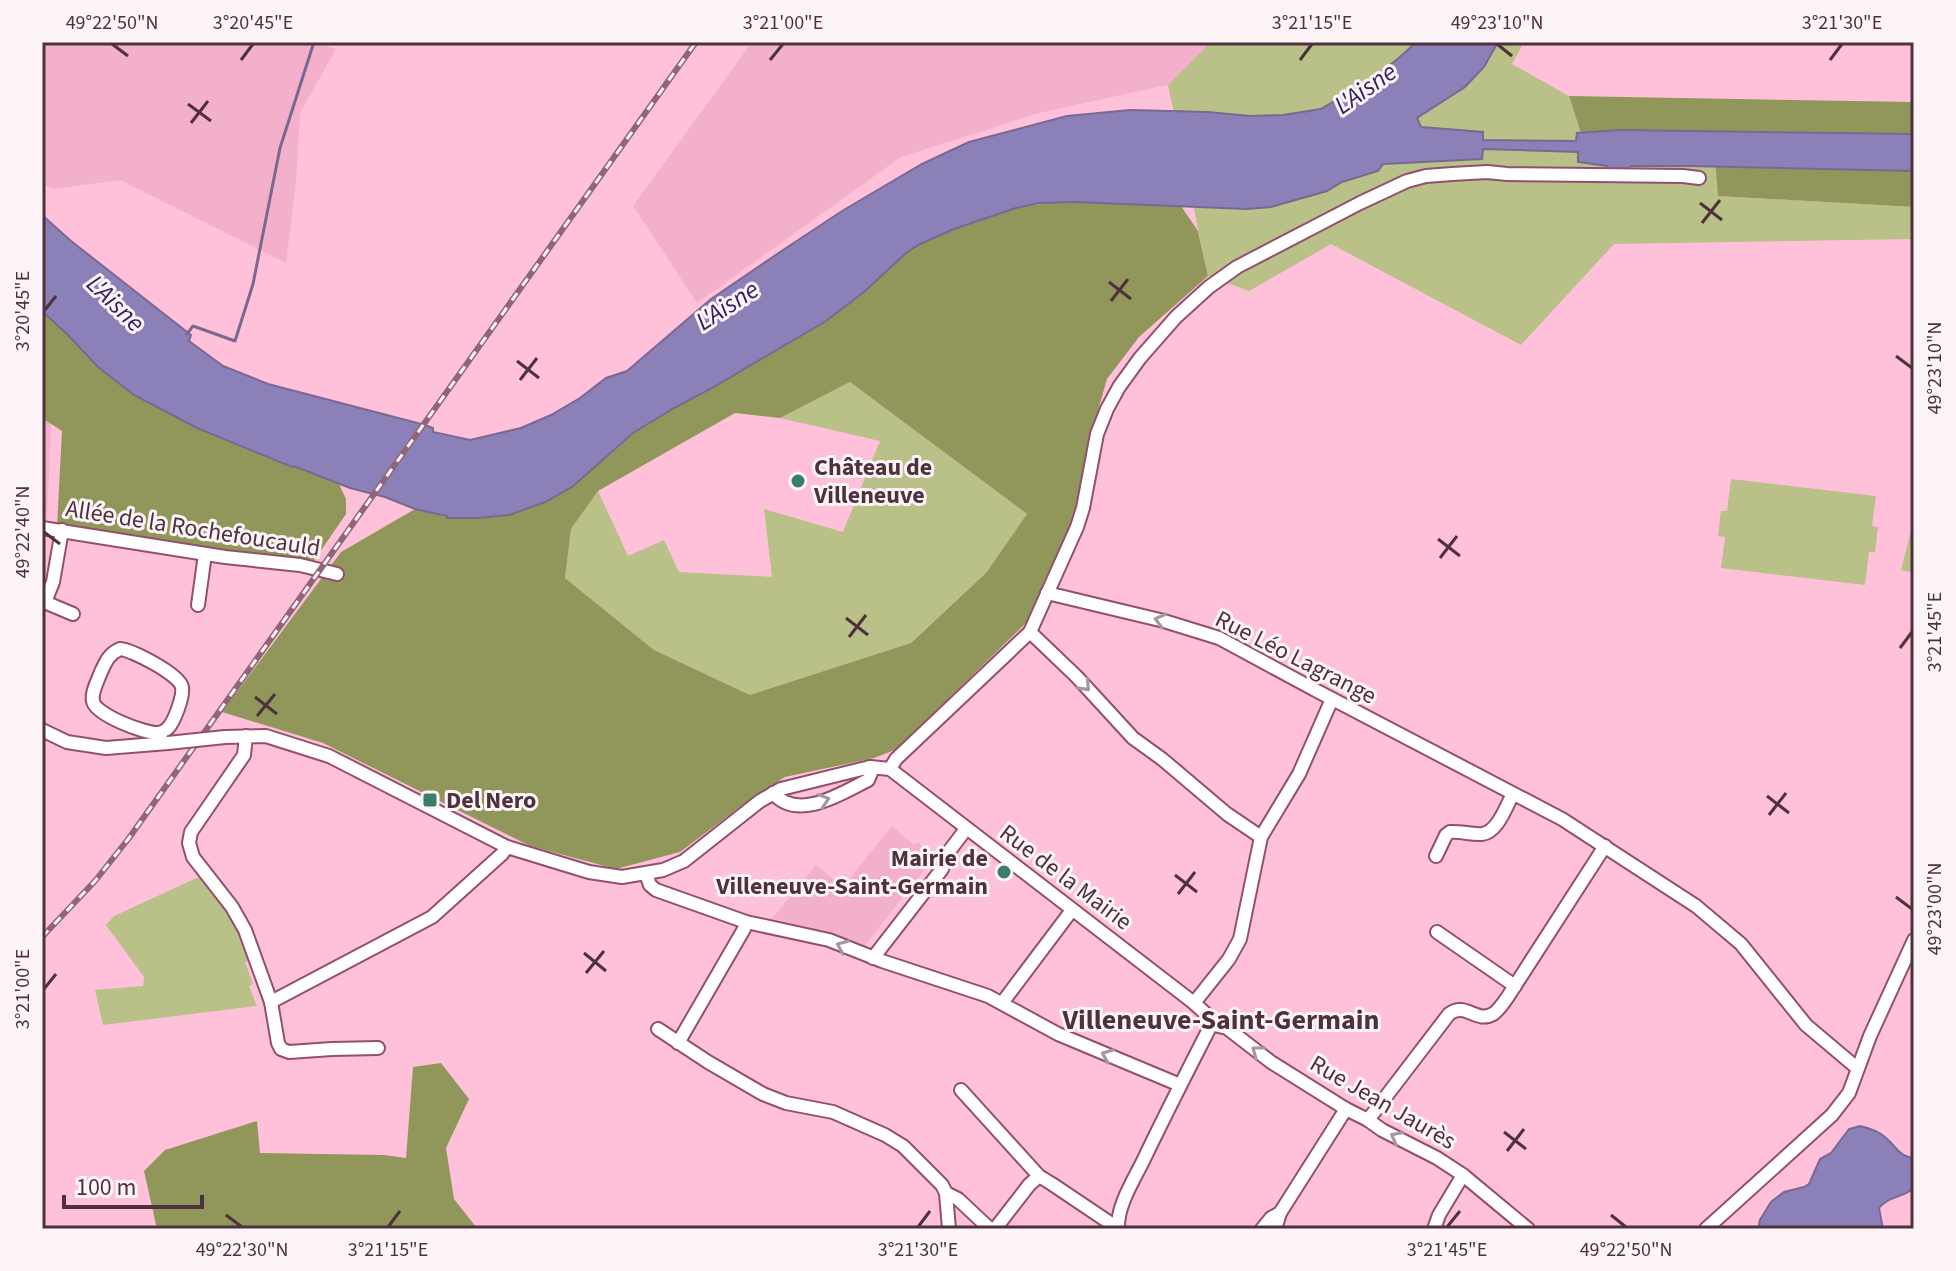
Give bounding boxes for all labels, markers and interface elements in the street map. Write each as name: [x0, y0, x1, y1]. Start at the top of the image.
text: 49°22'50"N: [66, 9, 158, 37]
text: 3°20'45"E: [213, 9, 293, 37]
text: 3°21'00"E: [743, 9, 823, 37]
text: 3°21'15"E: [1272, 9, 1352, 37]
text: 49°23'10"N: [1451, 9, 1543, 37]
text: 3°21'30"E: [1802, 9, 1882, 37]
water label: L'Aisne: [1326, 54, 1404, 123]
water label: L'Aisne: [78, 266, 153, 341]
text: 3°20'45"E: [9, 271, 37, 351]
water label: L'Aisne: [688, 271, 766, 340]
text: 49°23'10"N: [1921, 322, 1949, 414]
place label: Château de Villeneuve: [813, 450, 932, 513]
marker: Château de Villeneuve: [789, 472, 807, 490]
text: 49°22'40"N: [9, 486, 37, 578]
street label: Allée de la Rochefoucauld: [63, 491, 323, 566]
text: 3°21'45"E: [1921, 592, 1949, 672]
street label: Rue Léo Lagrange: [1209, 602, 1383, 713]
one-way arrow: [1154, 613, 1168, 630]
one-way arrow: [1076, 677, 1090, 692]
place label: Del Nero: [446, 783, 536, 818]
marker: Del Nero: [421, 791, 439, 809]
one-way arrow: [817, 793, 830, 809]
street label: Rue de la Mairie: [992, 816, 1139, 939]
place label: Mairie de Villeneuve-Saint-Germain: [715, 841, 988, 904]
marker: Mairie de Villeneuve-Saint-Germain: [995, 863, 1013, 881]
text: 49°23'00"N: [1921, 863, 1949, 955]
one-way arrow: [836, 939, 850, 955]
text: 3°21'00"E: [9, 949, 37, 1029]
district label: Villeneuve-Saint-Germain: [1061, 1000, 1380, 1040]
street label: Rue Jean Jaurès: [1303, 1046, 1462, 1158]
one-way arrow: [1252, 1047, 1266, 1061]
one-way arrow: [1101, 1048, 1115, 1065]
one-way arrow: [1389, 1132, 1404, 1147]
scale bar: [64, 1159, 202, 1209]
text: 100 m: [76, 1170, 136, 1205]
text: 49°22'30"N: [196, 1236, 288, 1264]
text: 3°21'15"E: [348, 1236, 428, 1264]
text: 3°21'30"E: [878, 1236, 958, 1264]
text: 3°21'45"E: [1407, 1236, 1487, 1264]
text: 49°22'50"N: [1580, 1236, 1672, 1264]

